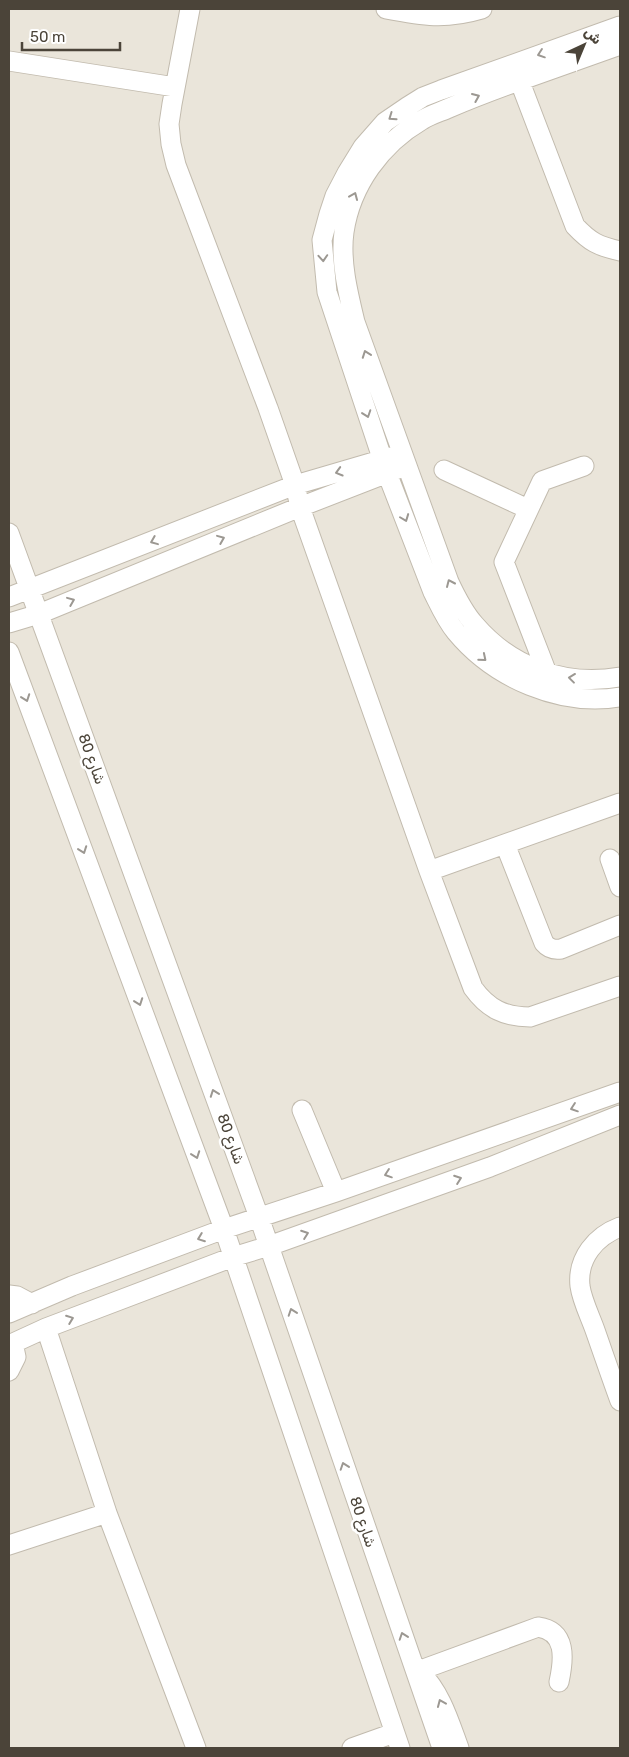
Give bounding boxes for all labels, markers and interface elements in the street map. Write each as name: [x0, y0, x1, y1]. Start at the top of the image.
scale bar: [22, 20, 120, 52]
north arrow: [559, 20, 609, 70]
text: ش: [580, 24, 605, 48]
text: 50 m: [30, 28, 65, 46]
one-way arrow: [537, 48, 546, 58]
one-way arrow: [471, 92, 480, 103]
one-way arrow: [389, 111, 398, 120]
one-way arrow: [348, 192, 358, 201]
one-way arrow: [318, 254, 329, 262]
one-way arrow: [362, 350, 372, 359]
one-way arrow: [361, 409, 371, 418]
one-way arrow: [334, 466, 343, 477]
one-way arrow: [399, 514, 409, 522]
one-way arrow: [150, 535, 159, 545]
one-way arrow: [216, 535, 225, 545]
one-way arrow: [445, 579, 456, 588]
one-way arrow: [66, 597, 75, 607]
one-way arrow: [477, 652, 486, 661]
one-way arrow: [567, 673, 575, 684]
one-way arrow: [20, 693, 30, 702]
street label: شارع 80: [73, 731, 109, 788]
one-way arrow: [77, 845, 87, 854]
one-way arrow: [133, 998, 143, 1006]
one-way arrow: [210, 1089, 220, 1098]
one-way arrow: [571, 1102, 579, 1112]
street label: شارع 80: [212, 1111, 248, 1168]
one-way arrow: [190, 1150, 200, 1159]
one-way arrow: [384, 1168, 393, 1178]
one-way arrow: [453, 1175, 461, 1185]
one-way arrow: [300, 1230, 308, 1240]
one-way arrow: [197, 1231, 206, 1242]
one-way arrow: [288, 1308, 298, 1317]
one-way arrow: [65, 1315, 74, 1325]
one-way arrow: [340, 1462, 350, 1471]
street label: شارع 80: [344, 1494, 380, 1550]
one-way arrow: [398, 1633, 408, 1641]
one-way arrow: [437, 1699, 448, 1708]

